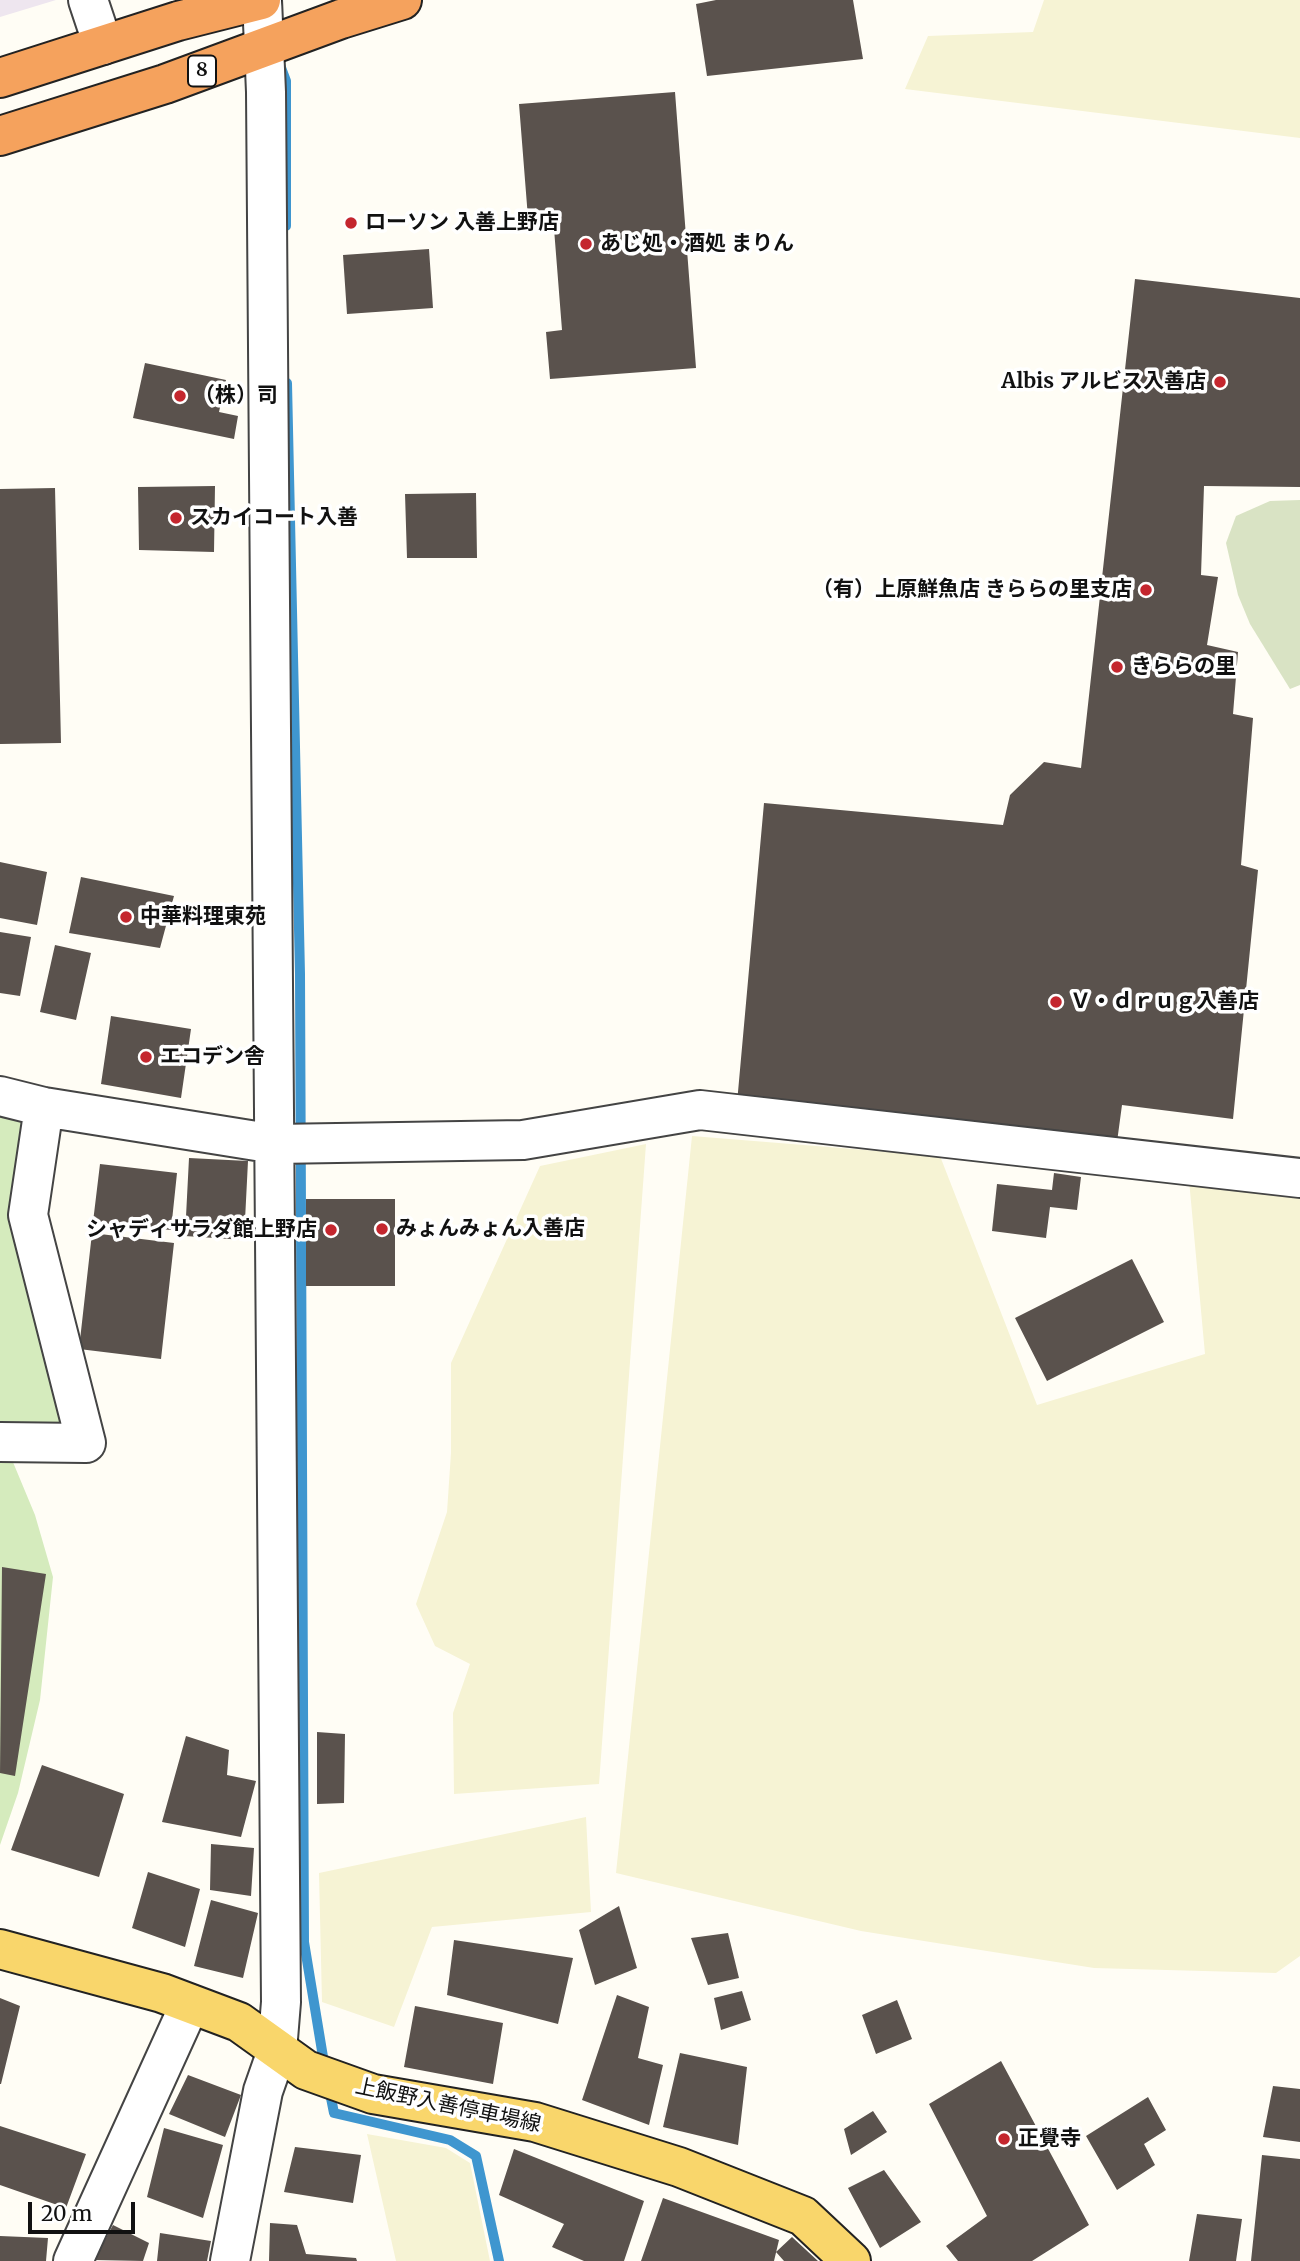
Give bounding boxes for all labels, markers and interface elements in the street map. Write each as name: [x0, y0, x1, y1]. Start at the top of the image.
road number: 8: [188, 55, 216, 86]
place label: ローソン 入善上野店: [365, 210, 559, 236]
marker: ローソン 入善上野店: [343, 215, 359, 231]
place label: あじ処・酒処 まりん: [600, 231, 794, 257]
marker: あじ処・酒処 まりん: [578, 236, 594, 252]
place label: Albis アルビス入善店: [1001, 369, 1206, 395]
marker: Albis アルビス入善店: [1212, 374, 1228, 390]
place label: （株）司: [194, 383, 278, 409]
marker: （株）司: [172, 388, 188, 404]
place label: スカイコート入善: [190, 505, 358, 531]
marker: スカイコート入善: [168, 510, 184, 526]
place label: （有）上原鮮魚店 きららの里支店: [812, 577, 1132, 603]
marker: （有）上原鮮魚店 きららの里支店: [1138, 582, 1154, 598]
place label: きららの里: [1131, 654, 1236, 680]
marker: きららの里: [1109, 659, 1125, 675]
place label: 中華料理東苑: [140, 904, 266, 930]
marker: 中華料理東苑: [118, 909, 134, 925]
place label: Ｖ・ｄｒｕｇ入善店: [1070, 989, 1259, 1015]
marker: Ｖ・ｄｒｕｇ入善店: [1048, 994, 1064, 1010]
place label: エコデン舎: [160, 1044, 265, 1070]
marker: エコデン舎: [138, 1049, 154, 1065]
place label: みょんみょん入善店: [396, 1216, 585, 1242]
place label: シャディサラダ館上野店: [86, 1217, 317, 1243]
marker: みょんみょん入善店: [374, 1221, 390, 1237]
marker: シャディサラダ館上野店: [323, 1222, 339, 1238]
street label: 上飯野入善停車場線: [353, 2074, 543, 2138]
place label: 正覺寺: [1018, 2126, 1081, 2152]
marker: 正覺寺: [996, 2131, 1012, 2147]
scale bar: [32, 2188, 138, 2232]
text: 20 m: [41, 2200, 92, 2227]

